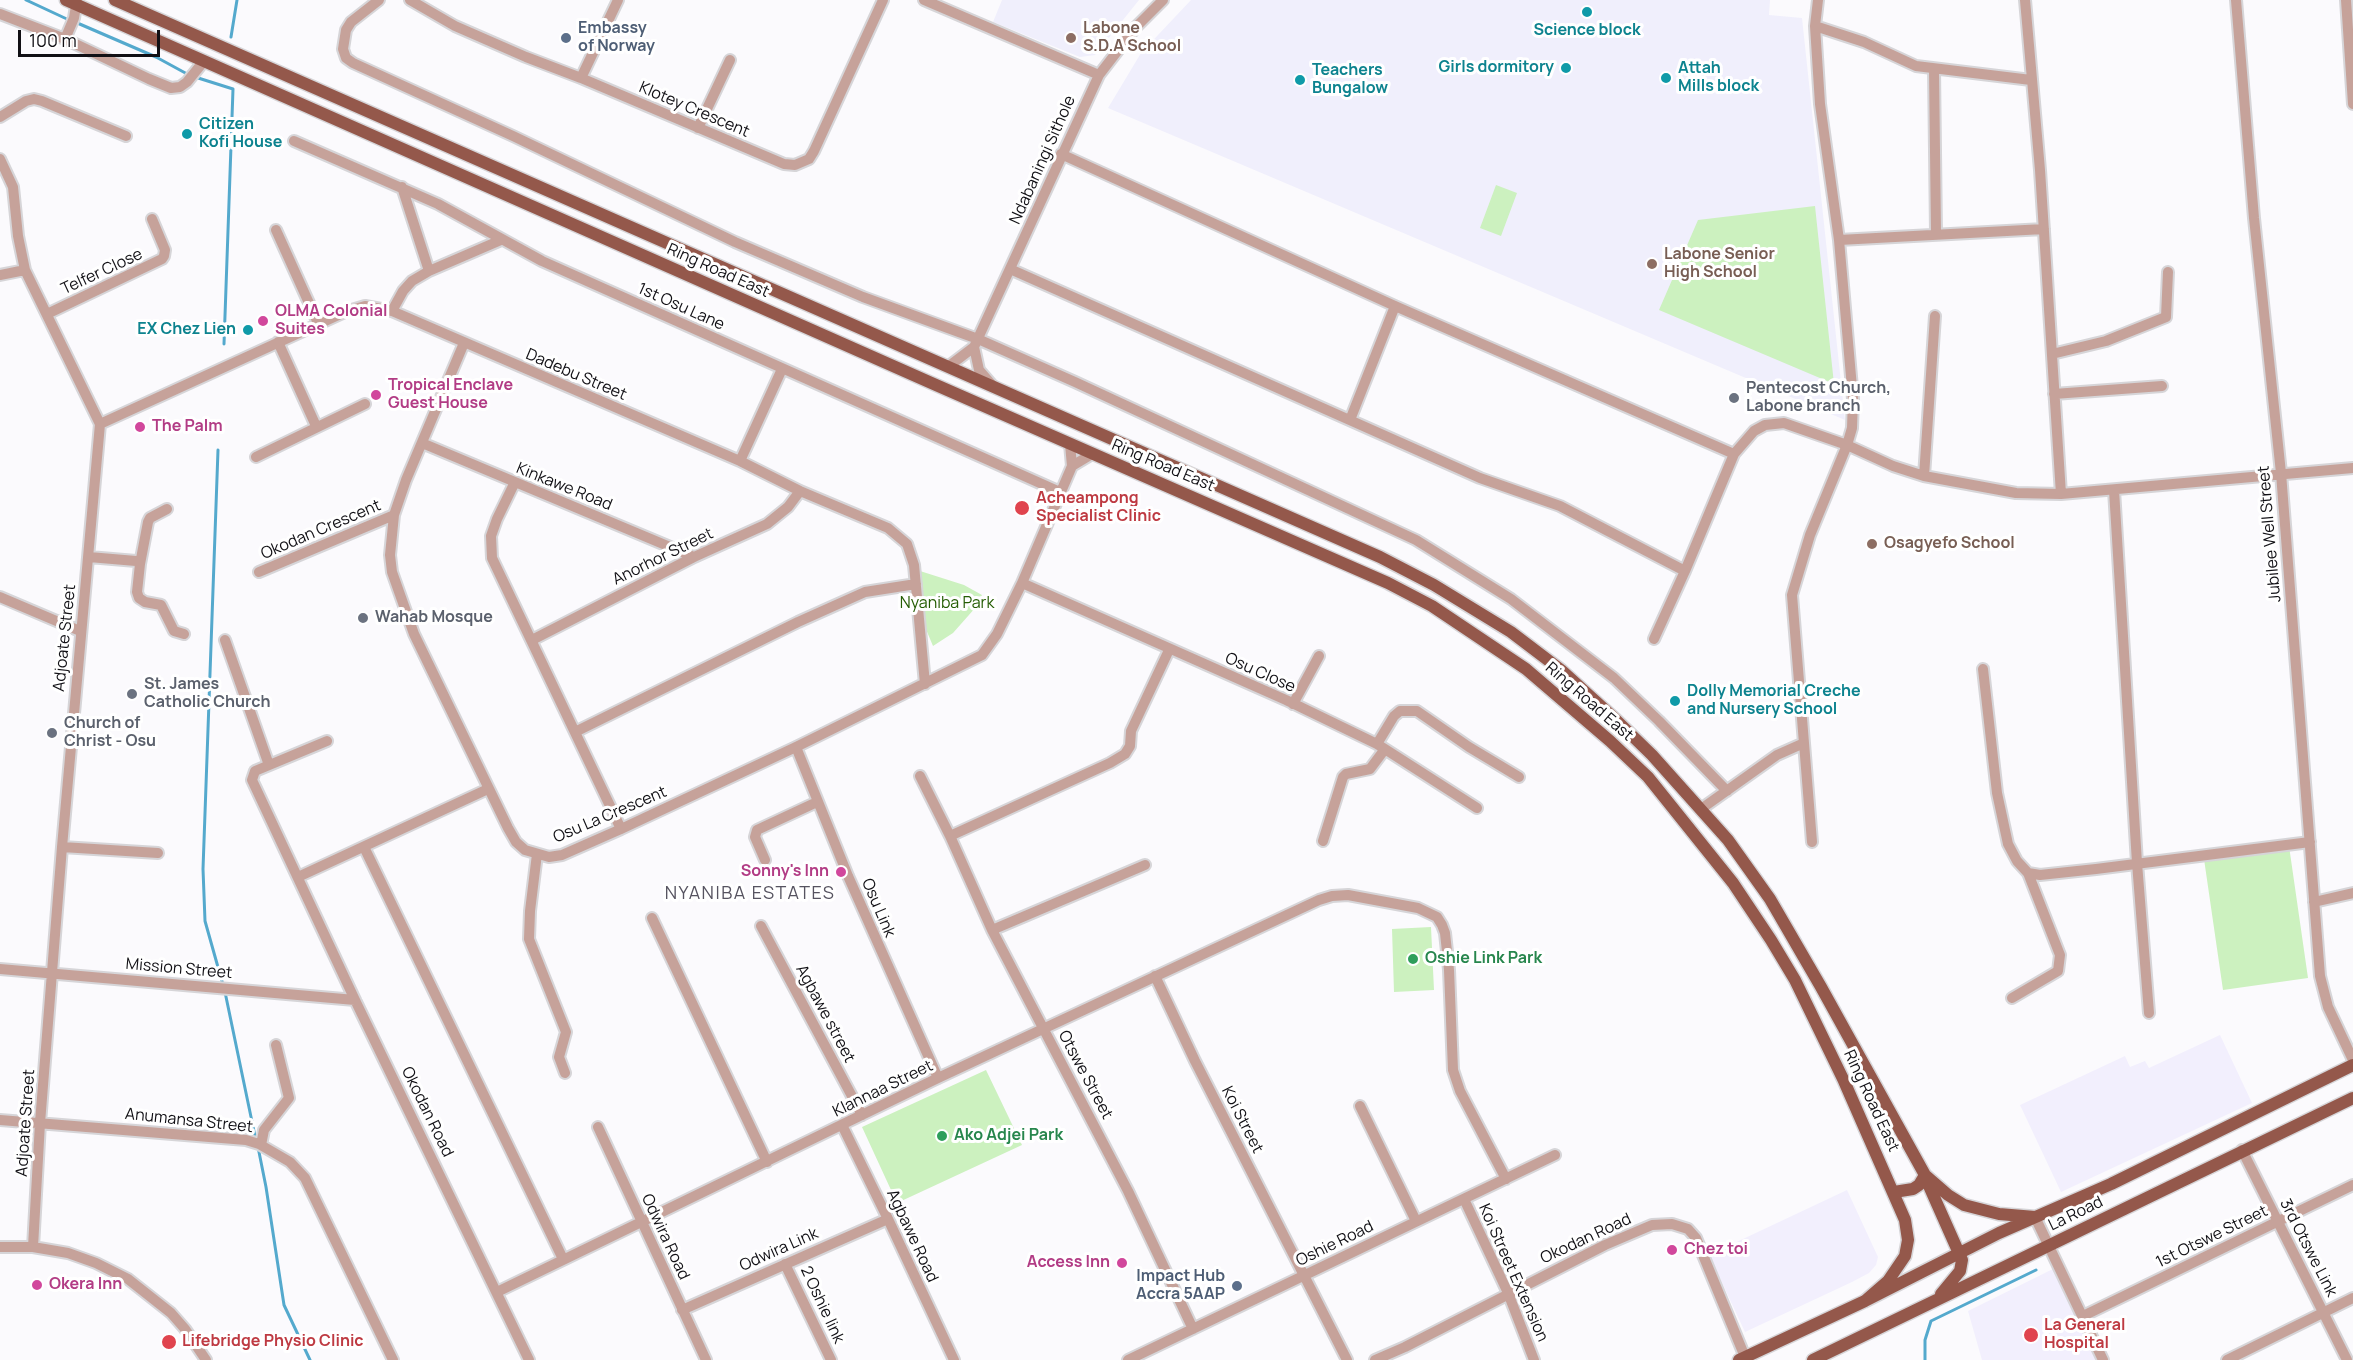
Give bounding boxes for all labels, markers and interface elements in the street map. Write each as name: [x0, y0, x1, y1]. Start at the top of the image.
marker: Science block: [1580, 5, 1594, 19]
scale bar: [21, 18, 164, 56]
place label: Embassy of Norway: [578, 19, 655, 57]
place label: Labone S.D.A School: [1083, 19, 1181, 57]
place label: Science block: [1533, 21, 1641, 41]
text: 100 m: [29, 28, 77, 52]
marker: Embassy of Norway: [559, 31, 573, 45]
marker: Labone S.D.A School: [1064, 31, 1078, 45]
place label: Girls dormitory: [1439, 58, 1554, 78]
place label: Attah Mills block: [1678, 59, 1759, 97]
place label: Teachers Bungalow: [1312, 61, 1388, 99]
marker: Girls dormitory: [1559, 61, 1573, 75]
marker: Attah Mills block: [1659, 71, 1673, 85]
marker: Teachers Bungalow: [1293, 73, 1307, 87]
street label: Klotey Crescent: [636, 78, 752, 142]
street label: Ndabaningi Sithole: [1006, 93, 1080, 227]
place label: Citizen Kofi House: [199, 115, 282, 153]
marker: Citizen Kofi House: [180, 127, 194, 141]
street label: Ring Road East: [664, 240, 772, 302]
street label: Telfer Close: [58, 245, 146, 299]
place label: Labone Senior High School: [1664, 245, 1775, 283]
marker: Labone Senior High School: [1645, 257, 1659, 271]
street label: 1st Osu Lane: [635, 279, 727, 335]
place label: OLMA Colonial Suites: [275, 302, 387, 340]
marker: OLMA Colonial Suites: [256, 314, 270, 328]
place label: EX Chez Lien: [137, 320, 236, 340]
marker: EX Chez Lien: [241, 323, 255, 337]
street label: Dadebu Street: [523, 345, 629, 405]
place label: Tropical Enclave Guest House: [388, 376, 513, 414]
place label: Pentecost Church, Labone branch: [1746, 379, 1891, 417]
marker: Tropical Enclave Guest House: [369, 388, 383, 402]
marker: Pentecost Church, Labone branch: [1727, 391, 1741, 405]
place label: The Palm: [152, 417, 223, 437]
marker: The Palm: [133, 420, 147, 434]
street label: Ring Road East: [1109, 436, 1217, 496]
street label: Kinkawe Road: [513, 459, 615, 515]
street label: Jubilee Well Street: [2254, 465, 2286, 603]
place label: Acheampong Specialist Clinic: [1036, 489, 1161, 527]
street label: Okodan Crescent: [258, 496, 384, 564]
marker: Acheampong Specialist Clinic: [1013, 499, 1031, 517]
street label: Anorhor Street: [609, 524, 717, 590]
place label: Osagyefo School: [1884, 534, 2015, 554]
marker: Osagyefo School: [1865, 537, 1879, 551]
street label: Adjoate Street: [50, 583, 80, 693]
park label: Nyaniba Park: [900, 594, 994, 614]
place label: Wahab Mosque: [375, 608, 493, 628]
marker: Wahab Mosque: [356, 611, 370, 625]
street label: Osu Close: [1222, 649, 1298, 697]
street label: Ring Road East: [1541, 659, 1637, 745]
place label: St. James Catholic Church: [144, 675, 271, 713]
place label: Dolly Memorial Creche and Nursery School: [1687, 682, 1861, 720]
marker: St. James Catholic Church: [125, 687, 139, 701]
marker: Dolly Memorial Creche and Nursery School: [1668, 694, 1682, 708]
place label: Church of Christ - Osu: [64, 714, 156, 752]
marker: Church of Christ - Osu: [45, 726, 59, 740]
street label: Osu La Crescent: [550, 782, 670, 848]
place label: Sonny's Inn: [741, 862, 829, 882]
marker: Sonny's Inn: [834, 865, 848, 879]
street label: Osu Link: [857, 876, 899, 940]
district label: NYANIBA ESTATES: [665, 883, 835, 905]
place label: Oshie Link Park: [1425, 949, 1542, 969]
marker: Oshie Link Park: [1406, 952, 1420, 966]
street label: Mission Street: [125, 955, 233, 983]
street label: Agbawe street: [791, 962, 859, 1066]
street label: Otswe Street: [1054, 1027, 1116, 1123]
street label: Ring Road East: [1839, 1047, 1903, 1155]
street label: Klannaa Street: [830, 1056, 936, 1122]
street label: Okodan Road: [397, 1064, 457, 1160]
street label: Adjoate Street: [13, 1069, 39, 1177]
street label: Koi Street: [1217, 1083, 1267, 1157]
street label: Anumansa Street: [124, 1105, 254, 1137]
place label: Ako Adjei Park: [954, 1126, 1063, 1146]
marker: Ako Adjei Park: [935, 1129, 949, 1143]
street label: Agbawe Road: [882, 1187, 942, 1285]
street label: Odwira Road: [637, 1191, 693, 1283]
street label: La Road: [2046, 1193, 2106, 1235]
street label: 3rd Otswe Link: [2275, 1196, 2341, 1300]
street label: Koi Street Extension: [1474, 1201, 1552, 1345]
street label: 1st Otswe Street: [2153, 1202, 2271, 1272]
street label: Okodan Road: [1538, 1210, 1634, 1268]
street label: Oshie Road: [1293, 1217, 1377, 1271]
street label: Odwira Link: [737, 1224, 821, 1276]
place label: Chez toi: [1684, 1240, 1748, 1260]
marker: Chez toi: [1665, 1243, 1679, 1257]
place label: Access Inn: [1027, 1253, 1110, 1273]
marker: Access Inn: [1115, 1256, 1129, 1270]
street label: 2 Oshie link: [796, 1263, 848, 1347]
place label: Impact Hub Accra 5AAP: [1136, 1267, 1225, 1305]
place label: Okera Inn: [49, 1275, 122, 1295]
marker: Okera Inn: [30, 1278, 44, 1292]
marker: Impact Hub Accra 5AAP: [1230, 1279, 1244, 1293]
place label: La General Hospital: [2044, 1316, 2125, 1354]
marker: La General Hospital: [2022, 1326, 2040, 1344]
place label: Lifebridge Physio Clinic: [182, 1332, 364, 1352]
marker: Lifebridge Physio Clinic: [160, 1333, 178, 1351]

